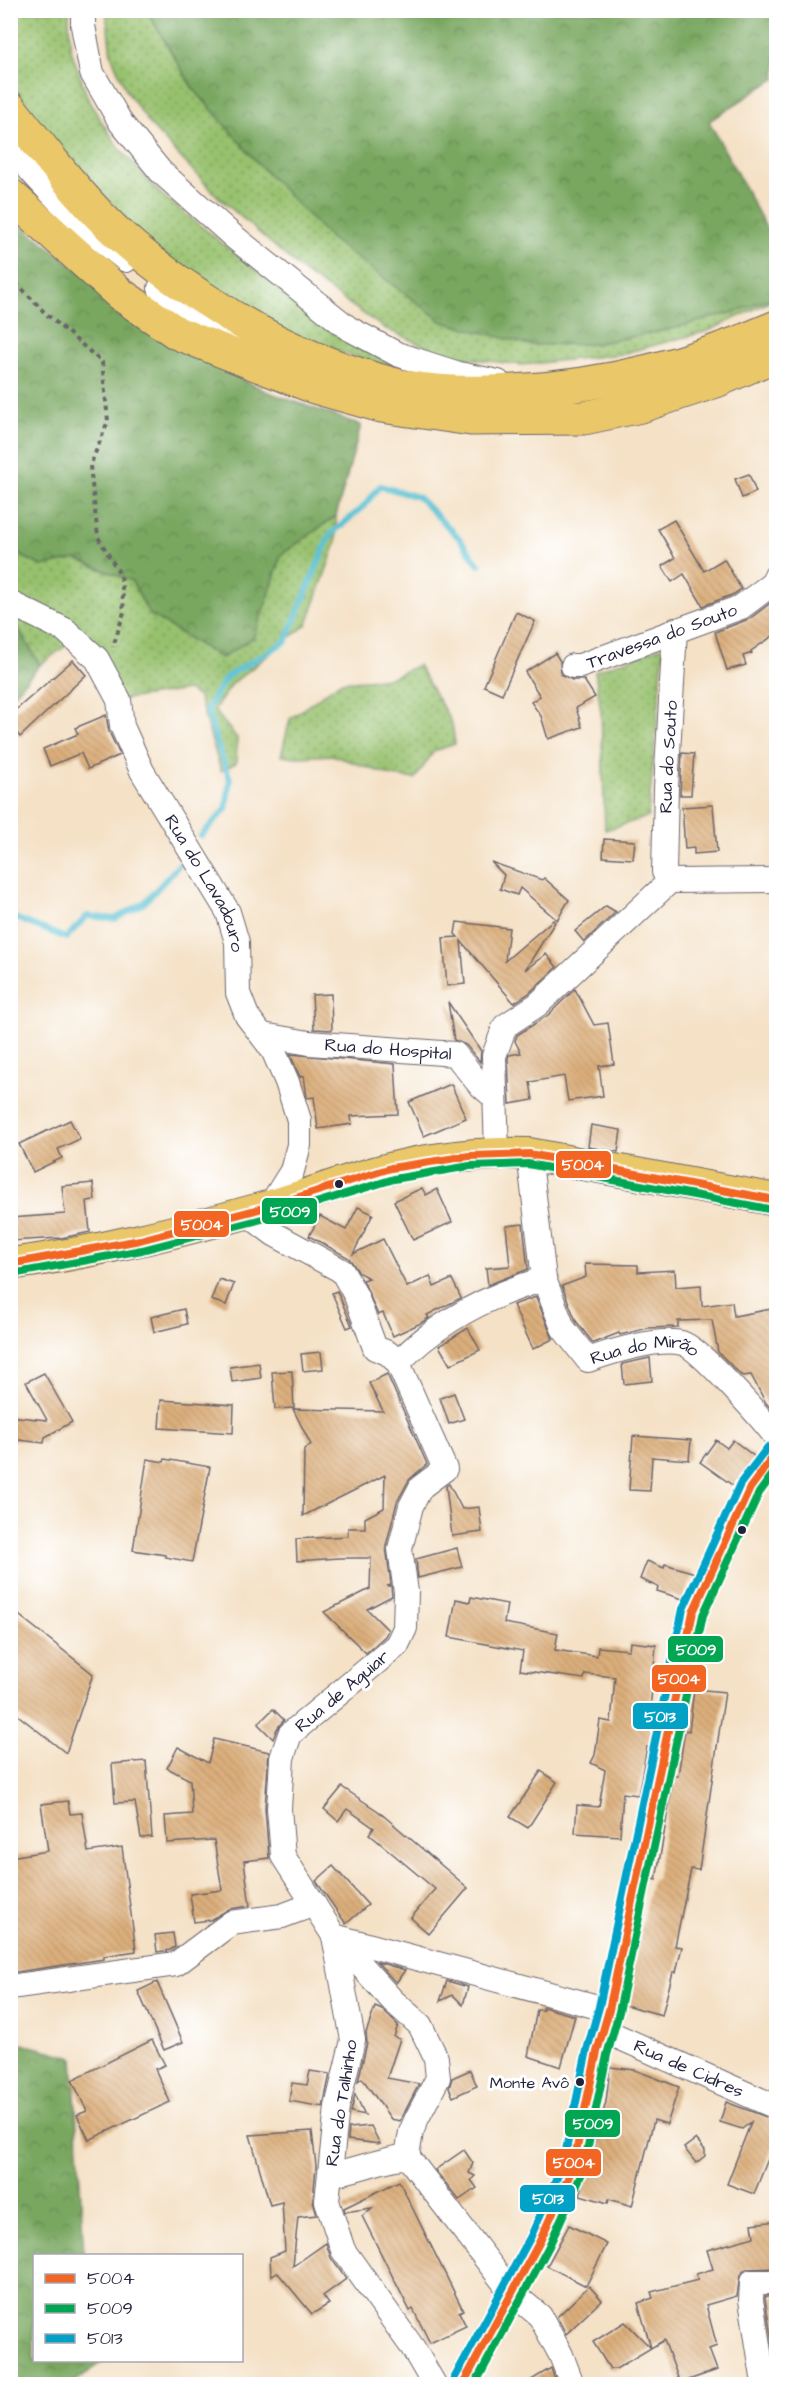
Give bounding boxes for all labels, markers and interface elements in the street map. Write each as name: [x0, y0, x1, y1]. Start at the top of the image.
street label: Travessa do Souto: [583, 597, 741, 676]
street label: Rua do Souto: [653, 700, 684, 814]
street label: Rua do Lavadouro: [158, 810, 249, 952]
street label: Rua do Hospital: [324, 1032, 453, 1067]
line badge: 5004: [555, 1150, 612, 1179]
text: 5004: [562, 1154, 604, 1176]
unlabelled marker: [333, 1178, 345, 1190]
line badge: 5009: [261, 1197, 318, 1225]
text: 5009: [270, 1201, 310, 1223]
line badge: 5004: [173, 1210, 230, 1238]
text: 5004: [181, 1214, 223, 1236]
street label: Rua do Mirão: [587, 1329, 705, 1371]
unlabelled marker: [736, 1524, 748, 1536]
line badge: 5009: [667, 1635, 724, 1663]
text: 5009: [676, 1639, 716, 1661]
street label: Rua de Aguiar: [290, 1644, 396, 1739]
line badge: 5004: [651, 1664, 707, 1693]
text: 5004: [658, 1668, 700, 1690]
line badge: 5013: [632, 1702, 689, 1730]
text: 5013: [644, 1706, 677, 1728]
street label: Rua de Cidres: [630, 2033, 748, 2104]
street label: Rua do Talhinho: [319, 2038, 364, 2168]
place label: Monte Avô: [490, 2072, 569, 2094]
marker: Monte Avô: [574, 2076, 586, 2088]
line badge: 5009: [564, 2109, 621, 2138]
text: 5009: [573, 2113, 613, 2135]
line badge: 5004: [545, 2148, 602, 2177]
text: 5004: [553, 2152, 595, 2174]
line badge: 5013: [519, 2184, 576, 2213]
text: 5013: [532, 2188, 565, 2210]
legend: [33, 2254, 243, 2362]
text: 5004: [87, 2266, 135, 2291]
text: 5009: [87, 2296, 133, 2321]
text: 5013: [87, 2326, 123, 2351]

